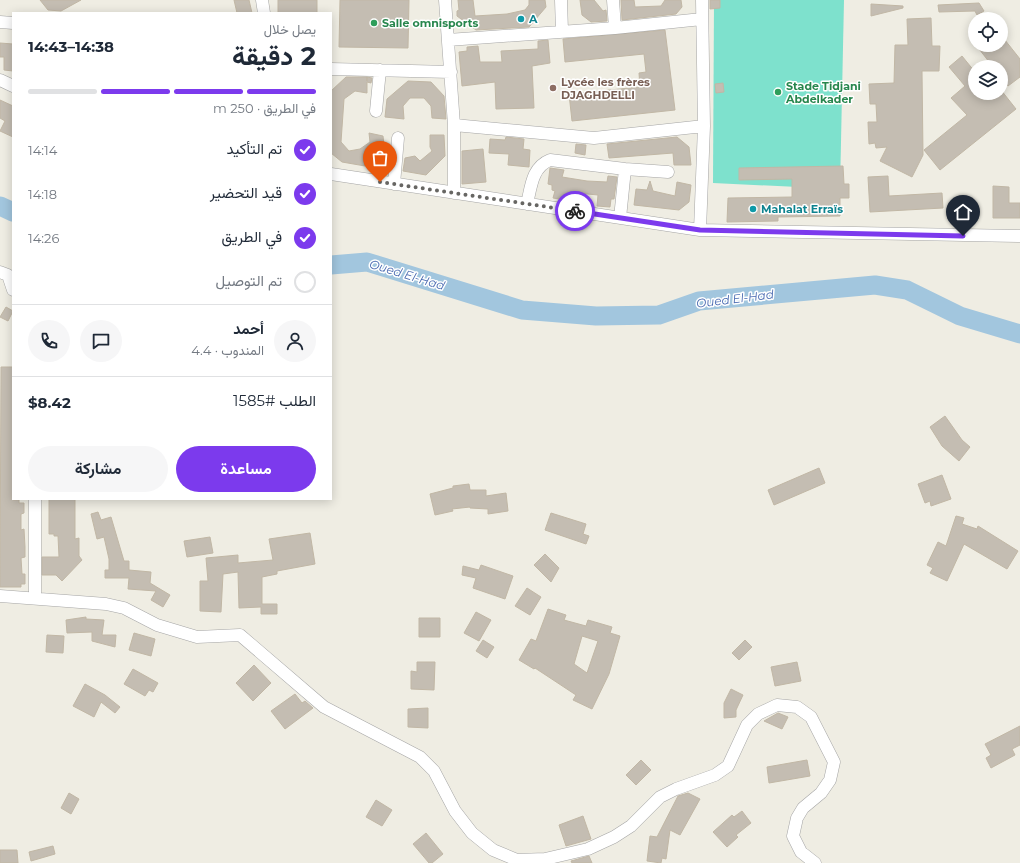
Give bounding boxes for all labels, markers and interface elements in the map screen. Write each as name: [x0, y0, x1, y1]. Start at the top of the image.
place label: A: [528, 12, 538, 26]
map controls: [968, 12, 1008, 100]
button: locate: [968, 12, 1008, 52]
marker: A: [516, 14, 526, 24]
place label: Salle omnisports: [382, 16, 478, 30]
marker: Salle omnisports: [369, 18, 379, 28]
text: يصل خلال: [264, 21, 316, 37]
text: 14:38–14:43: [28, 37, 114, 56]
text: 2 دقيقة: [232, 40, 316, 72]
button: layers: [968, 60, 1008, 100]
place label: Lycée les frères DJAGHDELLI: [561, 75, 650, 102]
place label: Stade Tidjani Abdelkader: [785, 79, 861, 106]
marker: Lycée les frères DJAGHDELLI: [548, 83, 558, 93]
marker: Stade Tidjani Abdelkader: [773, 87, 783, 97]
text: في الطريق · 250 m: [213, 100, 316, 116]
text: تم التأكيد: [226, 139, 282, 158]
icon: check: [294, 139, 316, 161]
pin: [363, 141, 397, 182]
text: 14:14: [28, 142, 57, 158]
icon: bag: [369, 147, 391, 169]
text: قيد التحضير: [210, 183, 282, 202]
icon: check: [294, 183, 316, 205]
text: 14:18: [28, 186, 57, 202]
courier: [555, 191, 595, 231]
pin: [946, 195, 980, 236]
icon: bike: [564, 200, 586, 222]
icon: home: [952, 201, 974, 223]
place label: Mahalat Erraïs: [761, 202, 843, 216]
marker: Mahalat Erraïs: [748, 204, 758, 214]
text: في الطريق: [222, 227, 282, 246]
icon: check: [294, 227, 316, 249]
text: 14:26: [28, 230, 59, 246]
water label: Oued El-Had: [368, 256, 448, 293]
text: تم التوصيل: [216, 271, 282, 290]
water label: Oued El-Had: [695, 286, 775, 311]
text: أحمد: [233, 319, 264, 338]
button: phone: [28, 320, 70, 362]
button: chat: [80, 320, 122, 362]
button: person: [274, 320, 316, 362]
text: المندوب · 4.4: [191, 342, 264, 358]
text: الطلب #1585: [233, 391, 316, 410]
text: $8.42: [28, 393, 71, 412]
button: مشاركة: [28, 446, 168, 492]
button: مساعدة: [176, 446, 316, 492]

